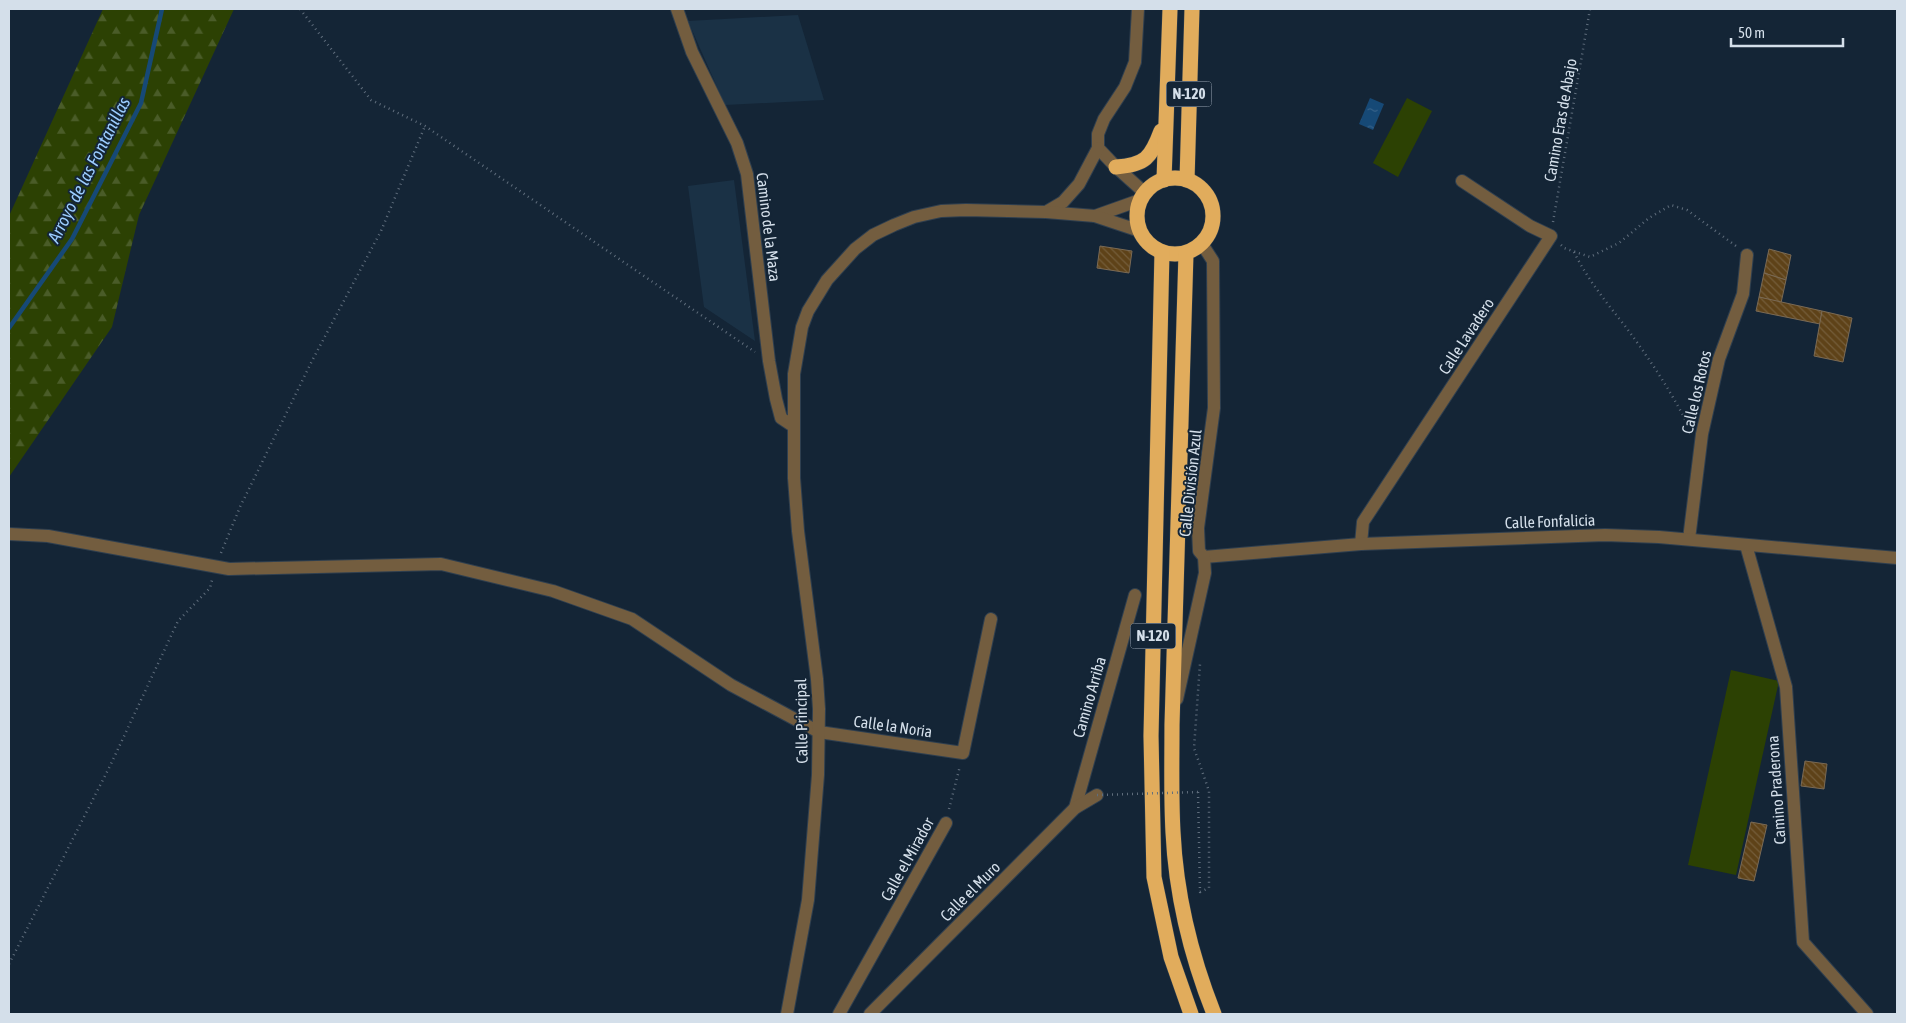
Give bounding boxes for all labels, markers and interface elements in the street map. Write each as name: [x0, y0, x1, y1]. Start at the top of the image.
scale bar: [1731, 15, 1844, 47]
text: 50 m: [1738, 24, 1765, 41]
street label: Camino Eras de Abajo: [1540, 57, 1581, 183]
road number: N-120: [1166, 82, 1212, 106]
water label: Arroyo de las Fontanillas: [42, 93, 134, 247]
street label: Camino de la Maza: [753, 172, 785, 282]
street label: Calle Lavadero: [1435, 295, 1497, 377]
street label: Calle los Rotos: [1678, 348, 1714, 435]
street label: Calle División Azul: [1175, 428, 1205, 537]
street label: Calle Fonfalicia: [1504, 510, 1596, 532]
road number: N-120: [1130, 624, 1176, 648]
street label: Camino Arriba: [1069, 654, 1109, 740]
street label: Calle Principal: [791, 677, 812, 764]
street label: Calle la Noria: [853, 712, 933, 740]
street label: Camino Praderona: [1763, 735, 1789, 845]
street label: Calle el Mirador: [877, 814, 937, 904]
street label: Calle el Muro: [936, 857, 1004, 925]

